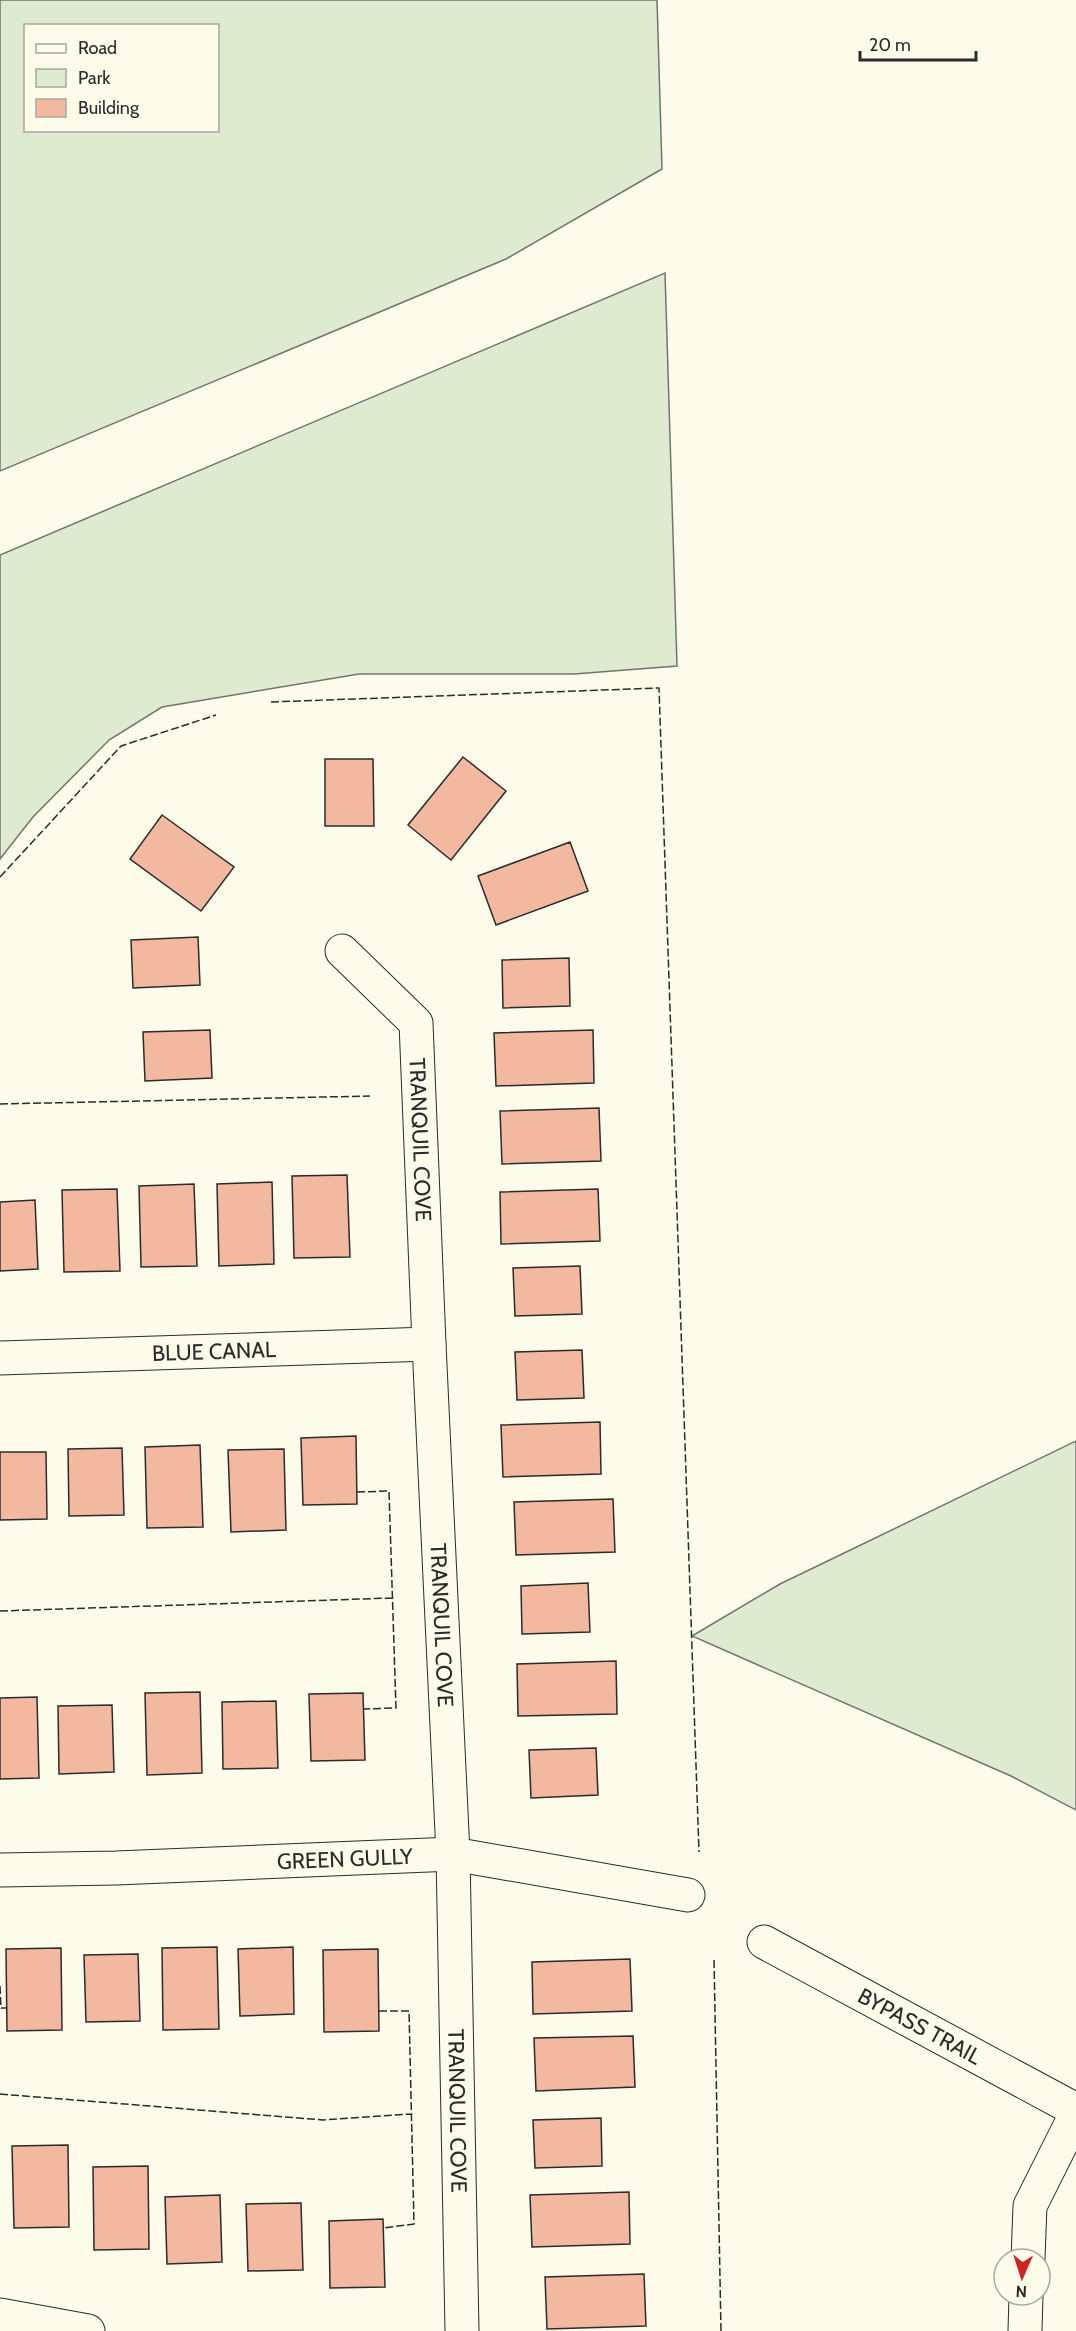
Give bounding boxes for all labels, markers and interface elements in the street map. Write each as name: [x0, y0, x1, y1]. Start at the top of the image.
legend: [24, 24, 219, 132]
scale bar: [860, 24, 976, 62]
text: 20 m: [869, 34, 911, 56]
text: Road: [78, 37, 117, 59]
text: Park: [78, 67, 111, 89]
text: Building: [78, 97, 140, 119]
street label: TRANQUIL COVE: [403, 1057, 437, 1222]
street label: BLUE CANAL: [151, 1336, 276, 1367]
street label: TRANQUIL COVE: [424, 1543, 459, 1708]
street label: GREEN GULLY: [276, 1843, 414, 1875]
street label: BYPASS TRAIL: [853, 1982, 986, 2071]
street label: TRANQUIL COVE: [442, 2029, 472, 2193]
north arrow: [992, 2247, 1052, 2307]
text: N: [1015, 2282, 1027, 2301]

